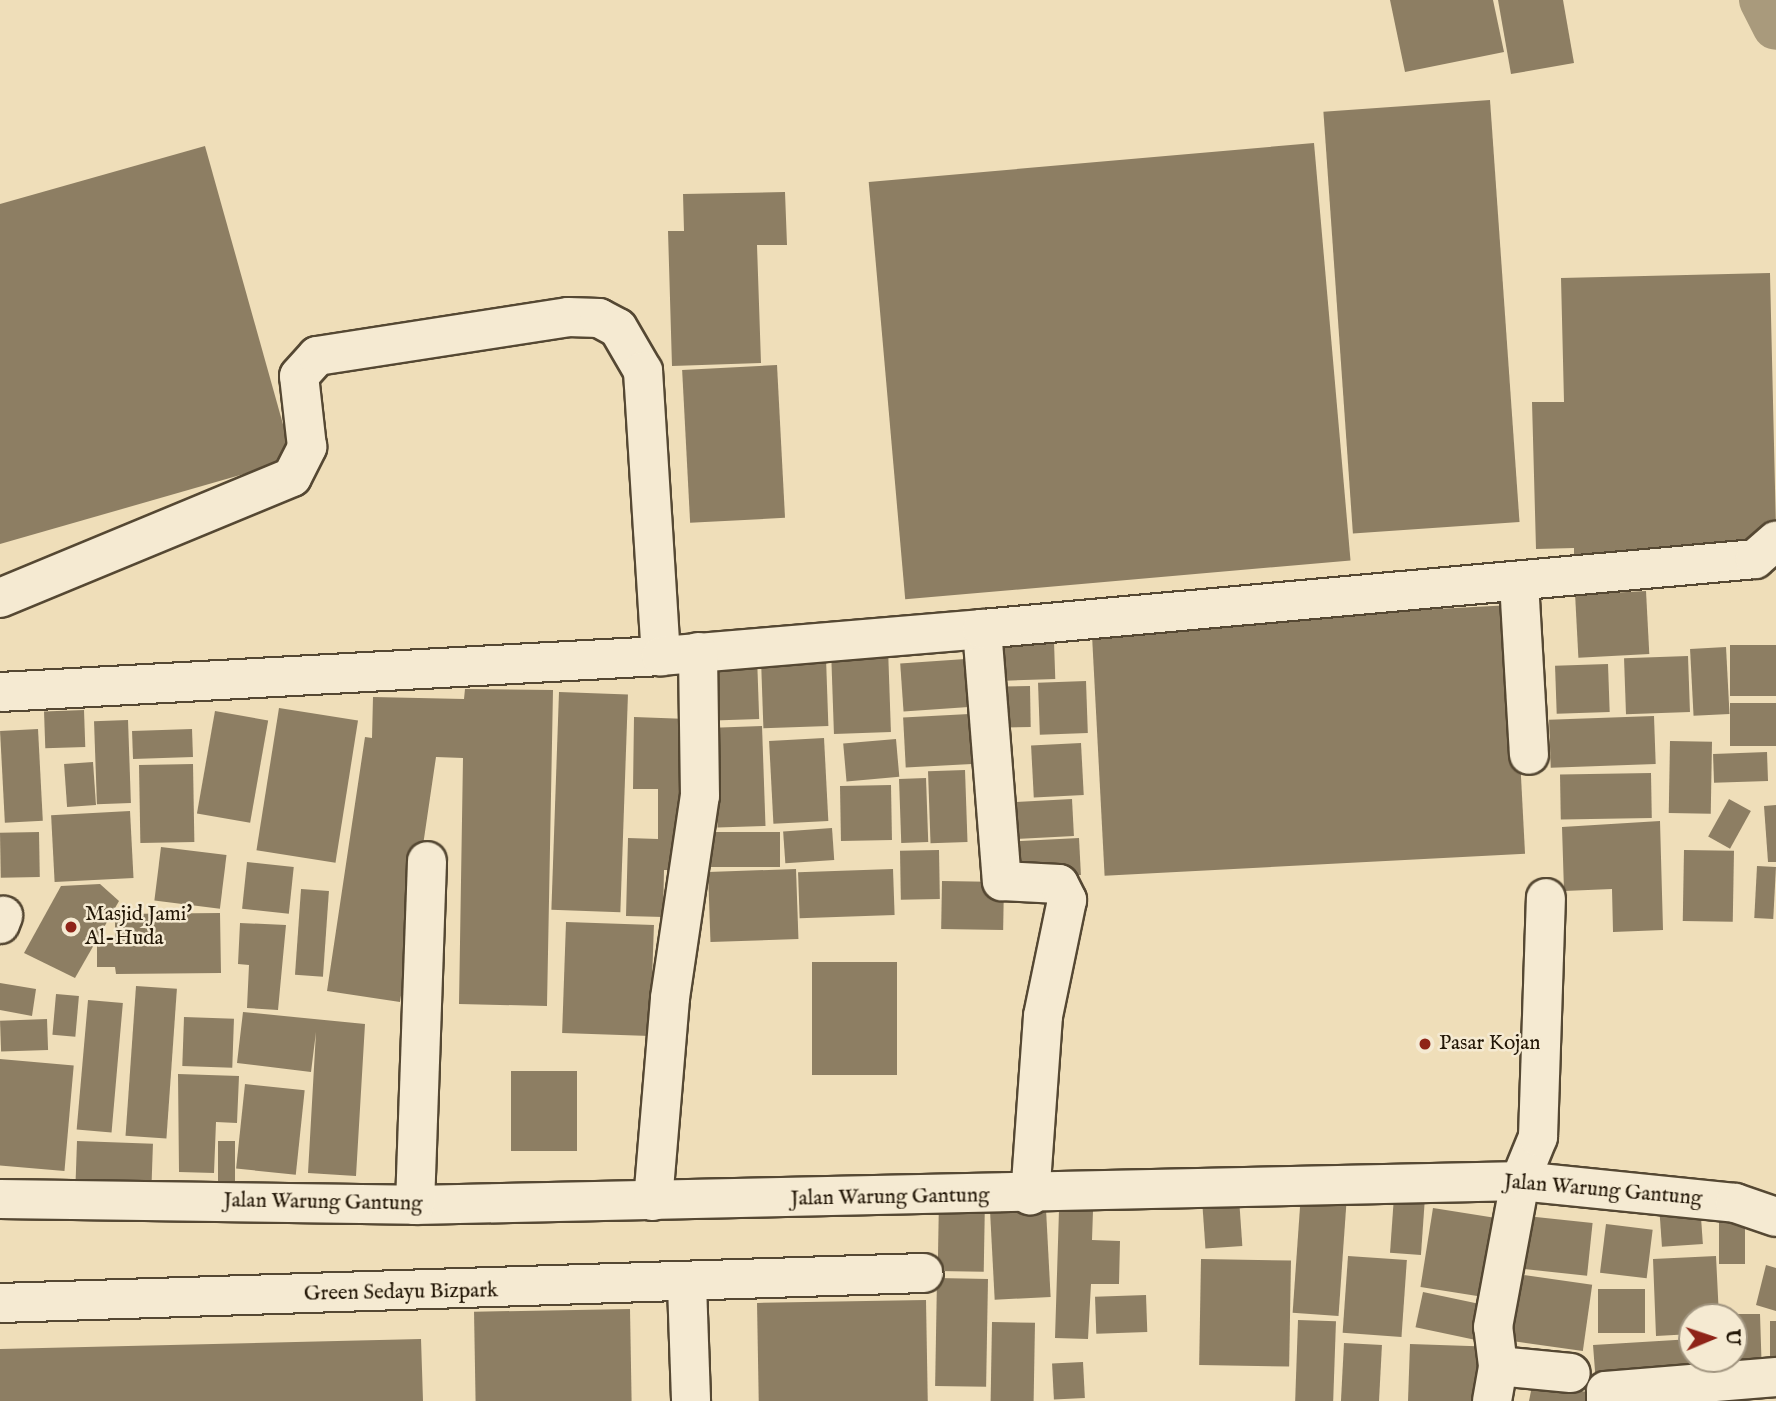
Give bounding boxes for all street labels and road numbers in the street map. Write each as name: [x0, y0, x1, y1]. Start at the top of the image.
street label: Jalan Warung Gantung: [1503, 1170, 1703, 1212]
street label: Jalan Warung Gantung: [790, 1184, 990, 1212]
street label: Jalan Warung Gantung: [223, 1189, 423, 1217]
street label: Green Sedayu Bizpark: [304, 1279, 498, 1307]

